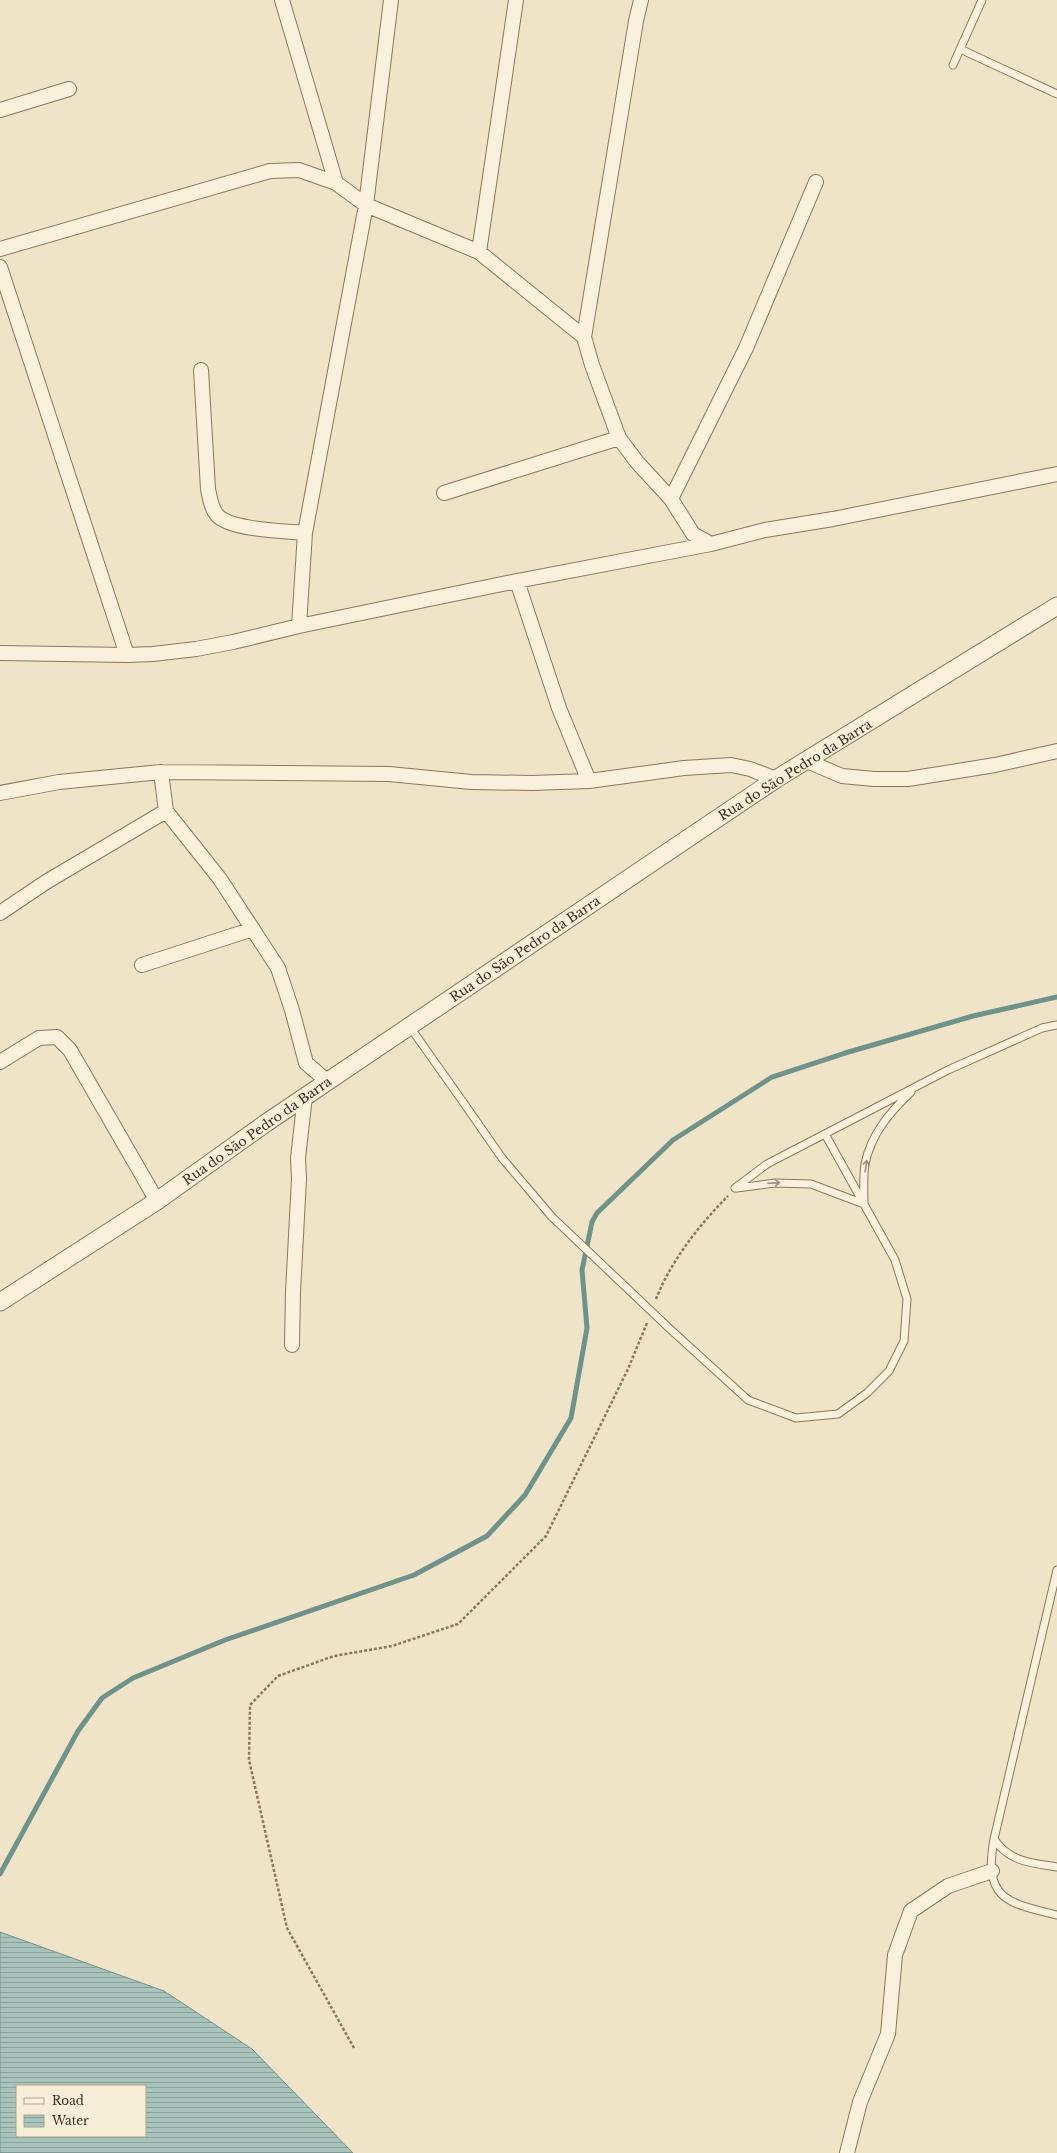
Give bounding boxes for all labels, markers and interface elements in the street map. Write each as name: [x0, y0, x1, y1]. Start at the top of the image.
street label: Rua do São Pedro da Barra: [715, 715, 876, 824]
street label: Rua do São Pedro da Barra: [446, 892, 604, 1006]
street label: Rua do São Pedro da Barra: [179, 1073, 335, 1189]
one-way arrow: [862, 1159, 870, 1172]
one-way arrow: [767, 1180, 780, 1187]
legend: [16, 2085, 146, 2137]
text: Road: [52, 2093, 84, 2108]
text: Water: [51, 2113, 89, 2128]

